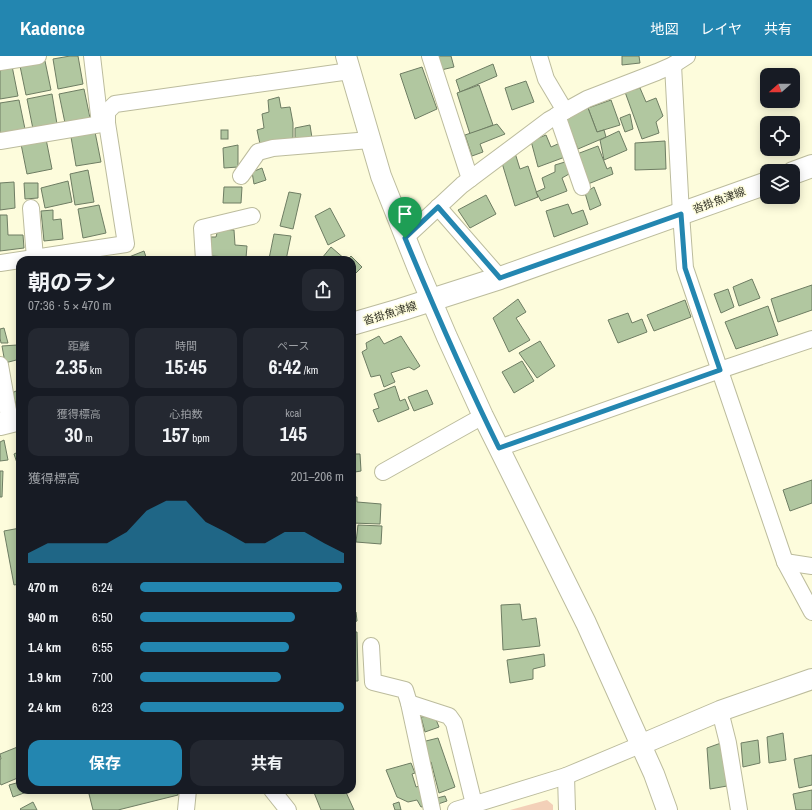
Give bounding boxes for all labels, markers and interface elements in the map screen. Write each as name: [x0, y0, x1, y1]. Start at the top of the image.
text: Kadence: [20, 15, 85, 41]
text: 地図: [650, 20, 678, 38]
text: レイヤ: [700, 20, 742, 38]
text: 共有: [764, 20, 792, 38]
north arrow: [760, 68, 800, 108]
map controls: [760, 68, 800, 204]
button: locate: [760, 116, 800, 156]
button: layers: [760, 164, 800, 204]
street label: 沓掛魚津線: [691, 184, 747, 216]
pin: [388, 197, 422, 238]
icon: arrive: [394, 203, 416, 225]
text: 朝のラン: [28, 267, 116, 297]
button: share: [302, 269, 344, 311]
text: 07:36 · 5 × 470 m: [28, 297, 111, 314]
street label: 沓掛魚津線: [362, 298, 418, 328]
text: 距離: [68, 339, 90, 353]
text: 時間: [175, 339, 197, 353]
text: ペース: [277, 339, 310, 353]
text: 2.35: [55, 353, 87, 380]
text: 15:45: [165, 353, 207, 380]
text: 6:42: [268, 353, 301, 380]
text: km: [87, 363, 102, 377]
text: /km: [301, 363, 318, 377]
text: kcal: [285, 406, 301, 420]
text: 獲得標高: [57, 407, 101, 421]
text: 心拍数: [169, 407, 202, 421]
text: 145: [280, 420, 307, 447]
text: 30: [65, 421, 83, 448]
text: 157: [162, 421, 190, 448]
text: m: [83, 431, 93, 445]
text: bpm: [190, 431, 210, 445]
text: 201–206 m: [291, 468, 344, 485]
text: 獲得標高: [28, 470, 80, 487]
text: 470 m: [28, 579, 58, 596]
text: 6:24: [92, 579, 113, 596]
text: 940 m: [28, 609, 58, 626]
text: 6:50: [92, 609, 113, 626]
text: 1.4 km: [28, 639, 61, 656]
text: 6:55: [92, 639, 113, 656]
text: 1.9 km: [28, 669, 61, 686]
text: 7:00: [92, 669, 113, 686]
text: 2.4 km: [28, 699, 61, 716]
text: 6:23: [92, 699, 113, 716]
button: 保存: [28, 740, 182, 786]
button: 共有: [190, 740, 344, 786]

